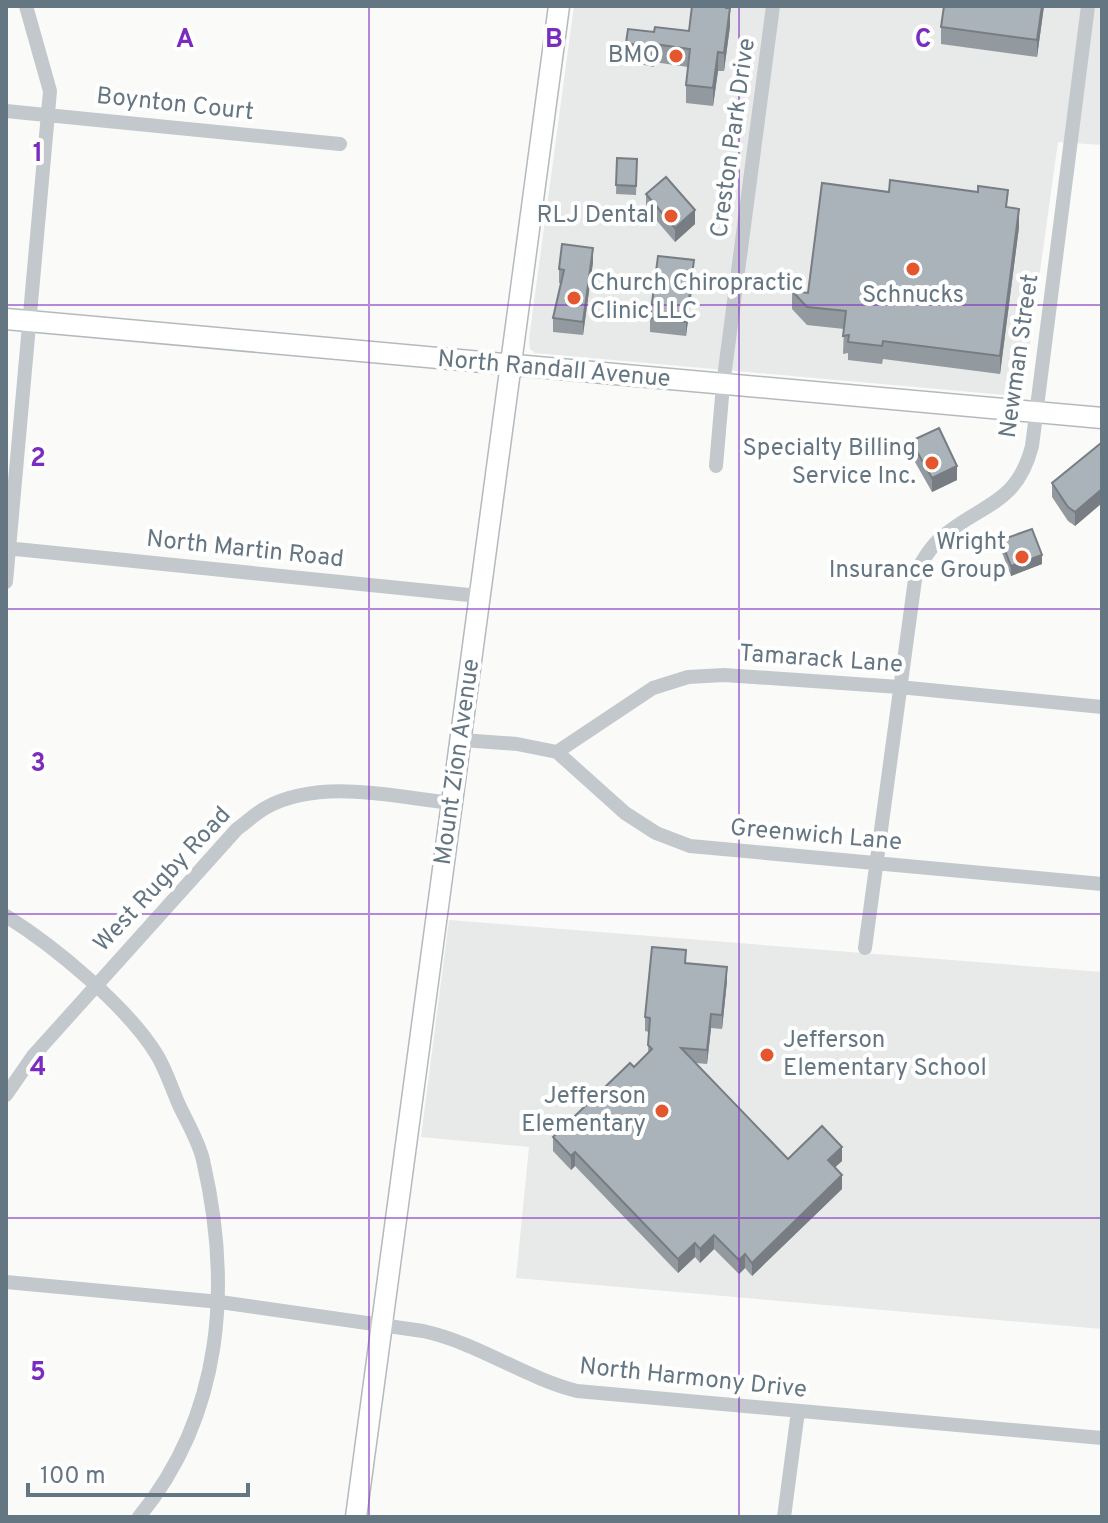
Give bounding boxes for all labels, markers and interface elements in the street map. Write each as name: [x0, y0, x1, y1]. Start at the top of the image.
text: A: [176, 24, 194, 57]
text: B: [545, 24, 563, 57]
text: C: [915, 24, 931, 57]
street label: Creston Park Drive: [705, 36, 763, 240]
place label: BMO: [608, 41, 660, 71]
marker: BMO: [667, 47, 685, 65]
street label: Boynton Court: [95, 82, 255, 128]
text: 1: [33, 138, 43, 171]
place label: RLJ Dental: [536, 201, 655, 231]
marker: RLJ Dental: [662, 207, 680, 225]
marker: Schnucks: [904, 260, 922, 278]
place label: Church Chiropractic Clinic LLC: [590, 269, 803, 327]
street label: Newman Street: [994, 272, 1046, 440]
place label: Schnucks: [862, 281, 964, 311]
marker: Church Chiropractic Clinic LLC: [565, 289, 583, 307]
street label: North Randall Avenue: [436, 345, 672, 395]
place label: Specialty Billing Service Inc.: [742, 434, 916, 492]
text: 2: [30, 443, 46, 476]
marker: Specialty Billing Service Inc.: [923, 454, 941, 472]
street label: North Martin Road: [145, 525, 345, 575]
place label: Wright Insurance Group: [829, 528, 1006, 586]
marker: Wright Insurance Group: [1013, 548, 1031, 566]
street label: Tamarack Lane: [738, 639, 904, 681]
street label: Mount Zion Avenue: [429, 657, 487, 867]
text: 3: [30, 748, 46, 781]
street label: West Rugby Road: [88, 801, 238, 959]
street label: Greenwich Lane: [729, 814, 903, 858]
place label: Jefferson Elementary School: [783, 1026, 987, 1084]
marker: Jefferson Elementary School: [758, 1046, 776, 1064]
text: 4: [30, 1052, 46, 1085]
place label: Jefferson Elementary: [521, 1082, 646, 1140]
marker: Jefferson Elementary: [653, 1102, 671, 1120]
street label: North Harmony Drive: [578, 1352, 808, 1406]
text: 5: [30, 1357, 46, 1390]
scale bar: [28, 1447, 248, 1497]
text: 100 m: [40, 1462, 106, 1492]

